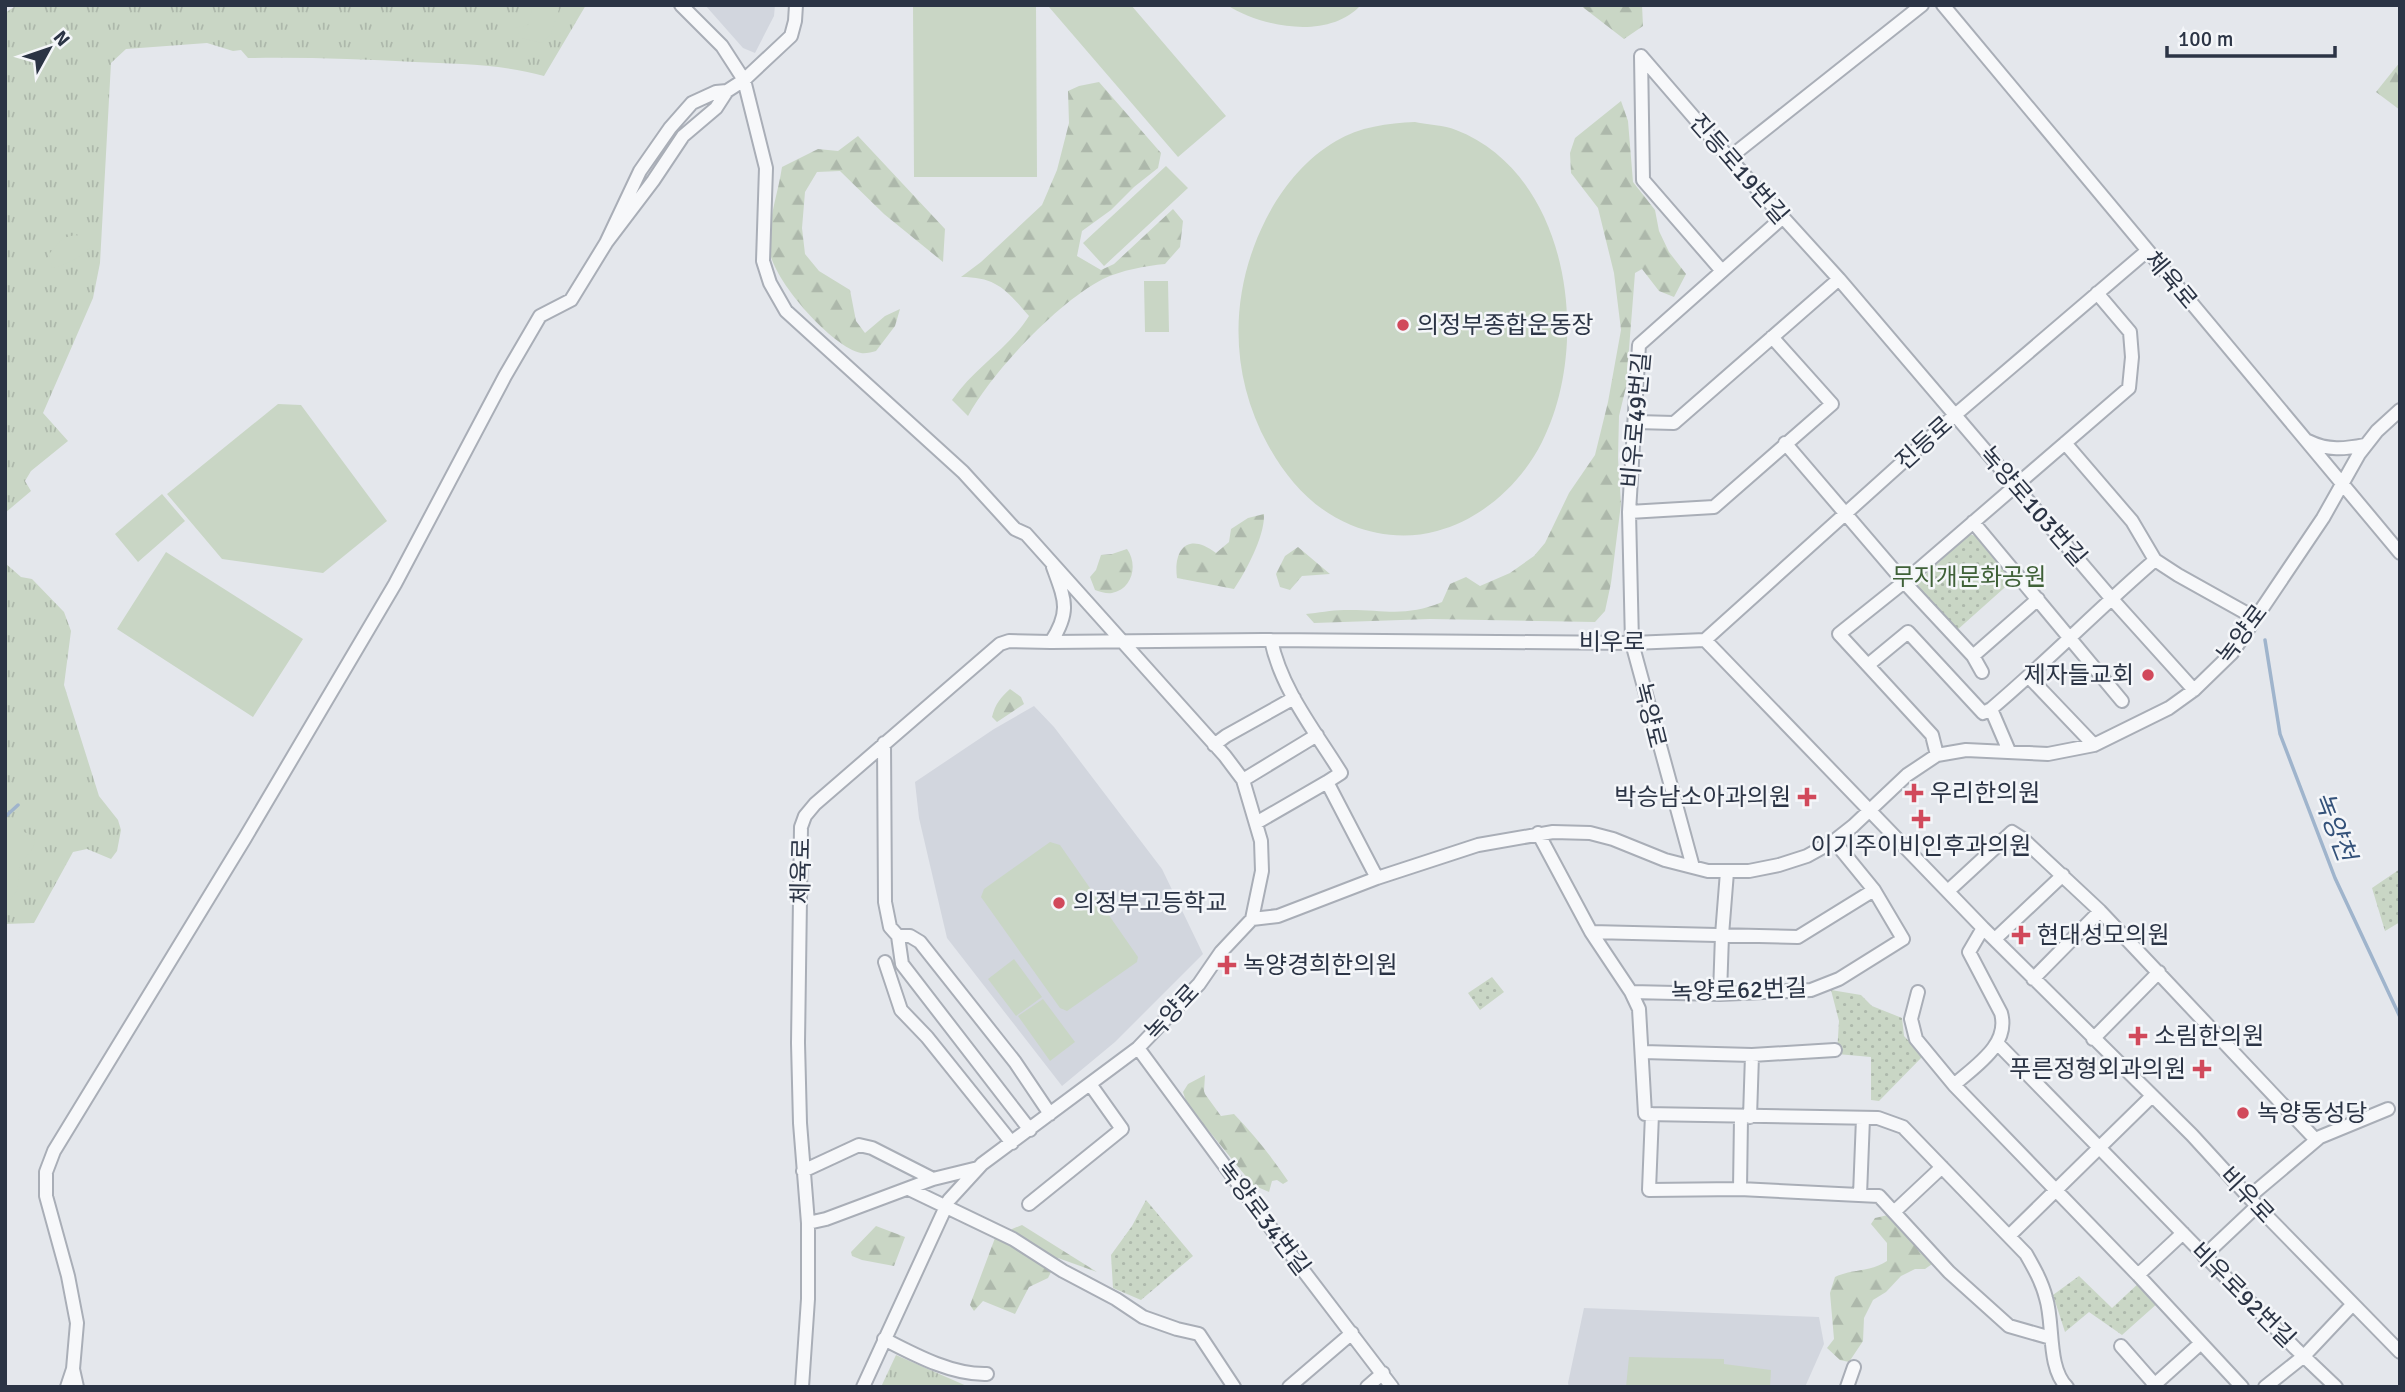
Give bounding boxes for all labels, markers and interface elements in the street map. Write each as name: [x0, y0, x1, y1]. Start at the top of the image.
north arrow: [14, 14, 84, 84]
scale bar: [2167, 14, 2335, 58]
text: N: [48, 26, 75, 51]
text: 100 m: [2178, 26, 2233, 52]
street label: 진등로19번길: [1683, 108, 1795, 230]
street label: 체육로: [2138, 245, 2204, 315]
place label: 의정부종합운동장: [1417, 310, 1594, 340]
marker: 의정부종합운동장: [1395, 317, 1411, 333]
street label: 비우로49번길: [1615, 351, 1657, 489]
street label: 진등로: [1889, 410, 1959, 476]
street label: 녹양로103번길: [1973, 440, 2093, 572]
park label: 무지개문화공원: [1892, 562, 2046, 592]
street label: 녹양로: [2210, 599, 2274, 669]
street label: 비우로: [1579, 627, 1645, 657]
place label: 제자들교회: [2024, 660, 2134, 690]
marker: 제자들교회: [2140, 667, 2156, 683]
street label: 녹양로: [1627, 679, 1673, 751]
place label: 우리한의원: [1930, 778, 2040, 808]
place label: 박승남소아과의원: [1614, 782, 1791, 812]
marker: 우리한의원: [1904, 783, 1924, 803]
marker: 박승남소아과의원: [1797, 787, 1817, 807]
water label: 녹양천: [2306, 787, 2363, 868]
marker: 이기주이비인후과의원: [1911, 809, 1931, 829]
place label: 이기주이비인후과의원: [1811, 831, 2031, 861]
street label: 체육로: [785, 838, 817, 904]
place label: 의정부고등학교: [1073, 888, 1228, 918]
marker: 의정부고등학교: [1051, 895, 1067, 911]
place label: 현대성모의원: [2037, 920, 2169, 950]
marker: 현대성모의원: [2011, 925, 2031, 945]
place label: 녹양경희한의원: [1243, 950, 1398, 980]
marker: 녹양경희한의원: [1217, 955, 1237, 975]
street label: 녹양로62번길: [1670, 973, 1808, 1007]
street label: 녹양로: [1138, 978, 1206, 1046]
place label: 소림한의원: [2154, 1021, 2264, 1051]
marker: 소림한의원: [2128, 1026, 2148, 1046]
place label: 푸른정형외과의원: [2009, 1054, 2186, 1084]
marker: 푸른정형외과의원: [2192, 1059, 2212, 1079]
place label: 녹양동성당: [2257, 1098, 2367, 1128]
marker: 녹양동성당: [2235, 1105, 2251, 1121]
street label: 녹양로34번길: [1211, 1155, 1317, 1281]
street label: 비우로: [2213, 1161, 2281, 1229]
street label: 비우로92번길: [2184, 1236, 2302, 1354]

